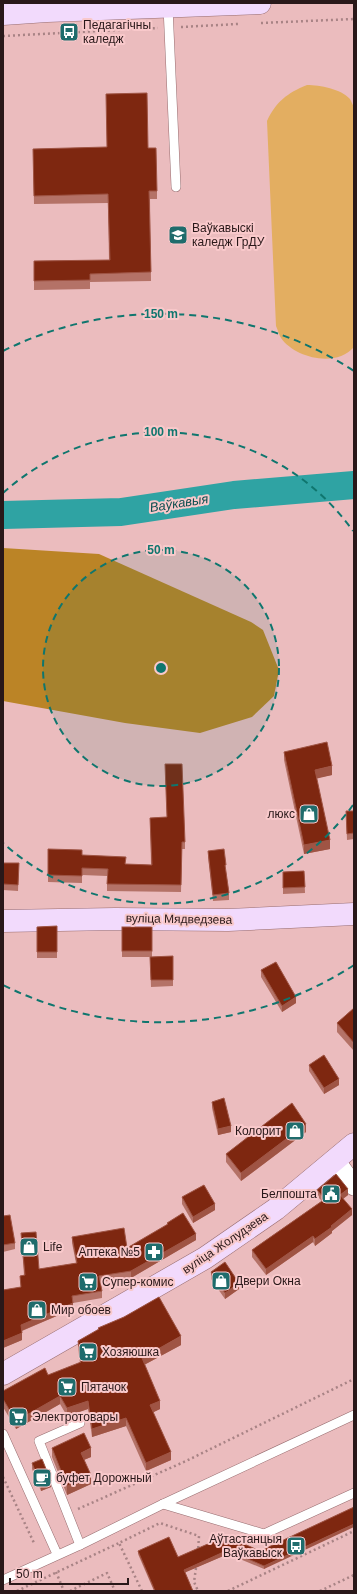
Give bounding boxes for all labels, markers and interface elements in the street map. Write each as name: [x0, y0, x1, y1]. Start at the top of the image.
place label: Педагагічны каледж: [83, 18, 151, 46]
bus stop icon: Педагагічны каледж: [58, 21, 80, 43]
place label: Ваўкавыскі каледж ГрДУ: [192, 221, 265, 249]
school or university icon: Ваўкавыскі каледж ГрДУ: [167, 224, 189, 246]
text: 150 m: [144, 307, 178, 321]
text: 100 m: [144, 425, 178, 439]
water label: Ваўкавыя: [149, 491, 209, 515]
text: 50 m: [147, 543, 175, 557]
centre of rings: [154, 661, 168, 675]
shop icon: люкс: [298, 803, 320, 825]
place label: люкс: [268, 807, 295, 821]
street label: вуліца Мядведзева: [126, 911, 233, 927]
shop icon: Колорит: [284, 1120, 306, 1142]
place label: Колорит: [235, 1124, 281, 1138]
public building icon: Белпошта: [320, 1183, 342, 1205]
place label: Белпошта: [261, 1187, 317, 1201]
street label: вуліца Жолудзева: [180, 1209, 271, 1277]
shop icon: Life: [18, 1236, 40, 1258]
place label: Life: [43, 1240, 63, 1254]
pharmacy icon: Аптека №5: [143, 1241, 165, 1263]
place label: Аптека №5: [78, 1245, 140, 1259]
shop icon: Двери Окна: [210, 1270, 232, 1292]
supermarket icon: Супер-комис: [77, 1271, 99, 1293]
place label: Двери Окна: [235, 1274, 301, 1288]
place label: Супер-комис: [102, 1275, 174, 1289]
shop icon: Мир обоев: [26, 1299, 48, 1321]
place label: Мир обоев: [51, 1303, 111, 1317]
supermarket icon: Хозяюшка: [77, 1341, 99, 1363]
place label: Хозяюшка: [102, 1345, 160, 1359]
supermarket icon: Пятачок: [56, 1376, 78, 1398]
place label: Пятачок: [81, 1380, 127, 1394]
supermarket icon: Электротовары: [7, 1406, 29, 1428]
place label: Электротовары: [32, 1410, 118, 1424]
cafe icon: буфет Дорожный: [31, 1467, 53, 1489]
place label: буфет Дорожный: [56, 1471, 152, 1485]
place label: Аўтастанцыя Ваўкавыск: [209, 1532, 283, 1560]
bus stop icon: Аўтастанцыя Ваўкавыск: [285, 1535, 307, 1557]
scale bar: [10, 1560, 128, 1586]
text: 50 m: [16, 1567, 43, 1581]

